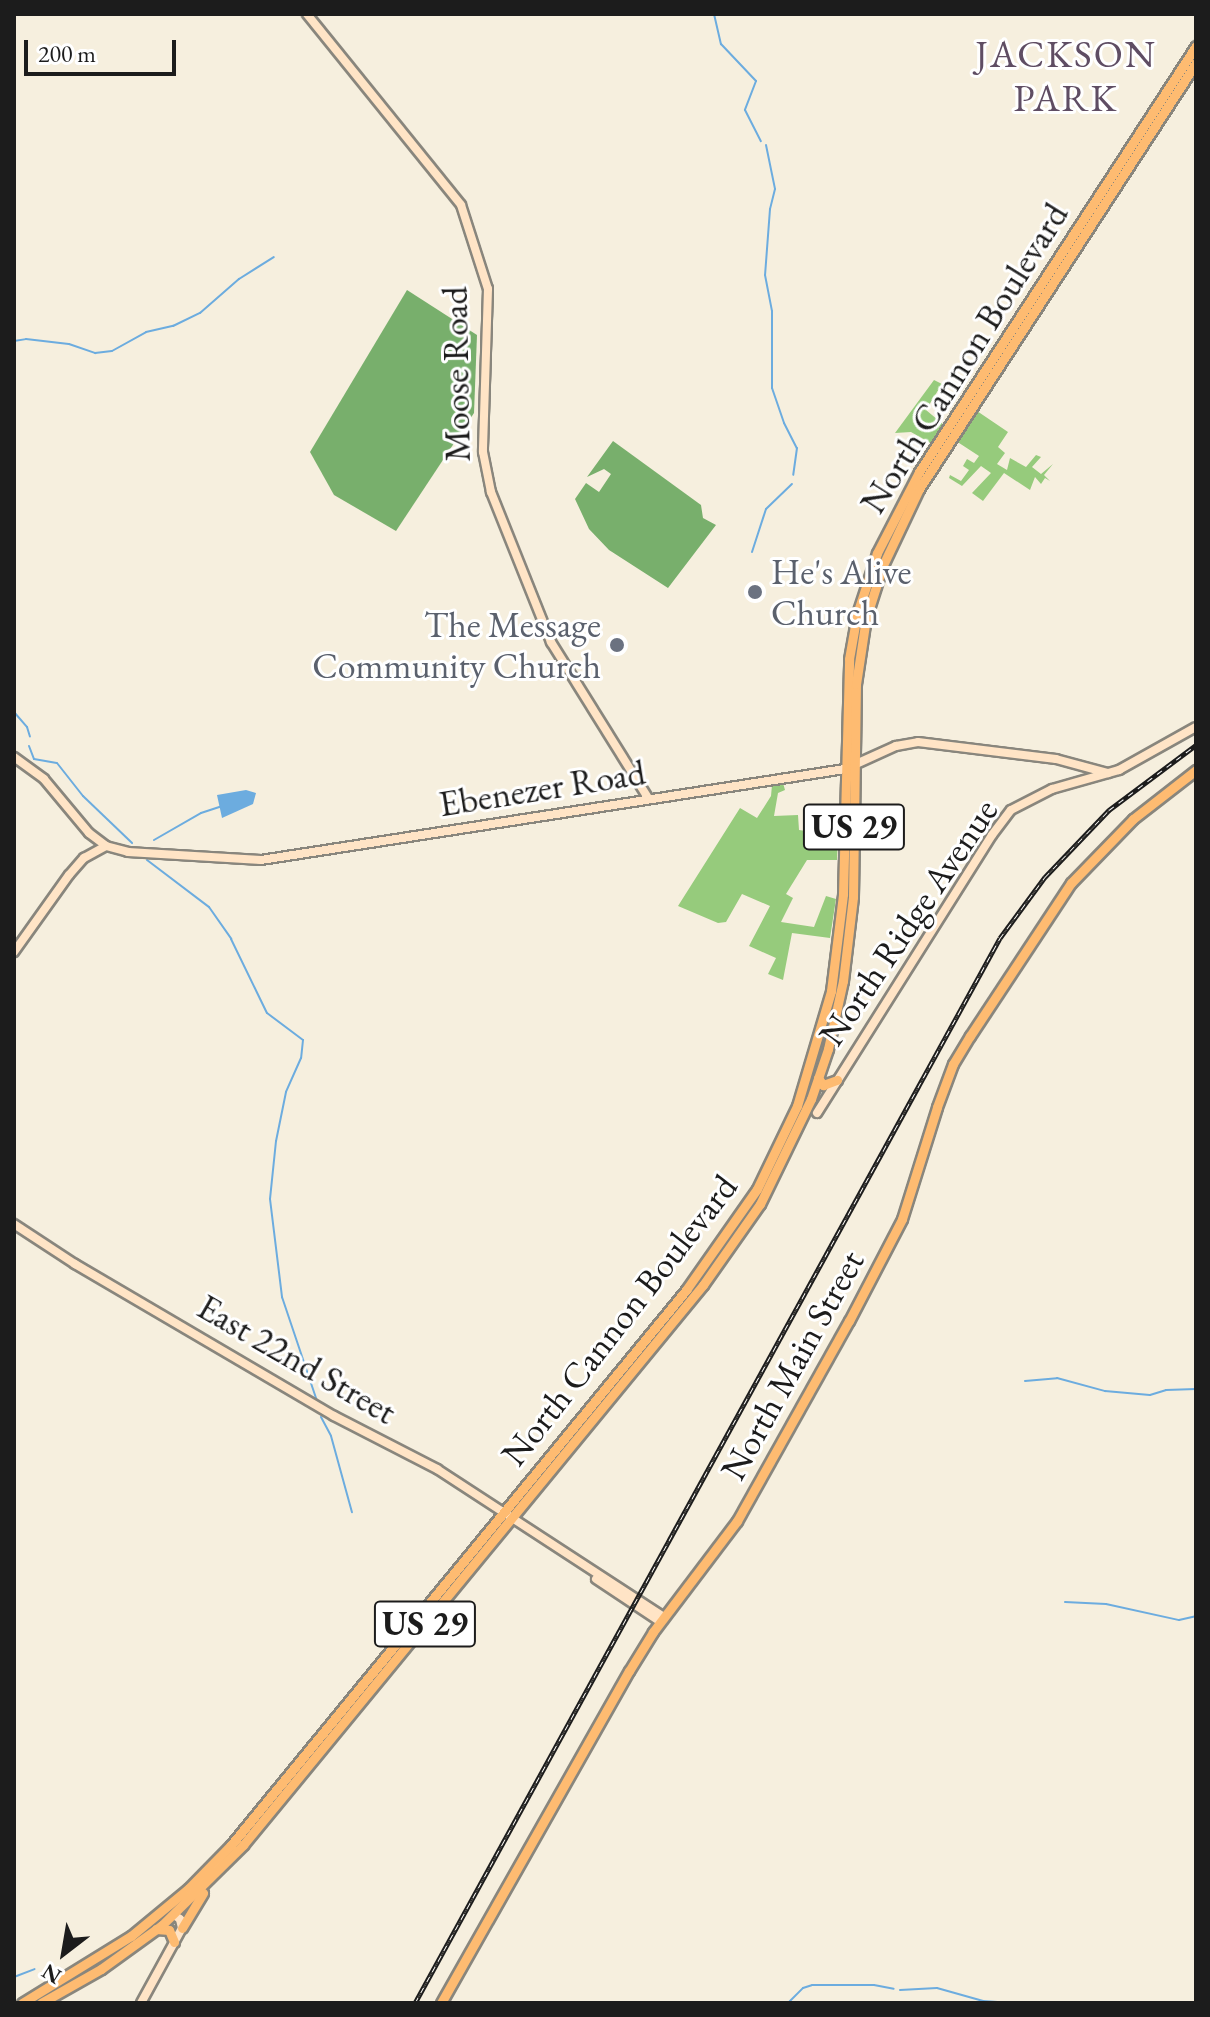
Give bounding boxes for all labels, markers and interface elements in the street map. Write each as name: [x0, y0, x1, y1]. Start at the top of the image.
scale bar: [28, 24, 180, 74]
district label: JACKSON PARK: [975, 31, 1157, 120]
text: 200 m: [38, 38, 96, 69]
street label: North Cannon Boulevard: [851, 195, 1077, 521]
street label: Moose Road: [433, 286, 479, 462]
place label: He's Alive Church: [771, 549, 912, 634]
marker: He's Alive Church: [746, 583, 764, 601]
place label: The Message Community Church: [312, 602, 601, 687]
marker: The Message Community Church: [608, 636, 626, 654]
street label: Ebenezer Road: [436, 750, 648, 826]
street label: North Ridge Avenue: [809, 790, 1007, 1054]
road number: US 29: [802, 797, 906, 857]
street label: North Cannon Boulevard: [492, 1166, 746, 1474]
street label: North Main Street: [711, 1243, 873, 1487]
street label: East 22nd Street: [190, 1285, 404, 1433]
road number: US 29: [373, 1594, 477, 1654]
north arrow: [24, 1913, 104, 1993]
text: N: [36, 1957, 66, 1991]

